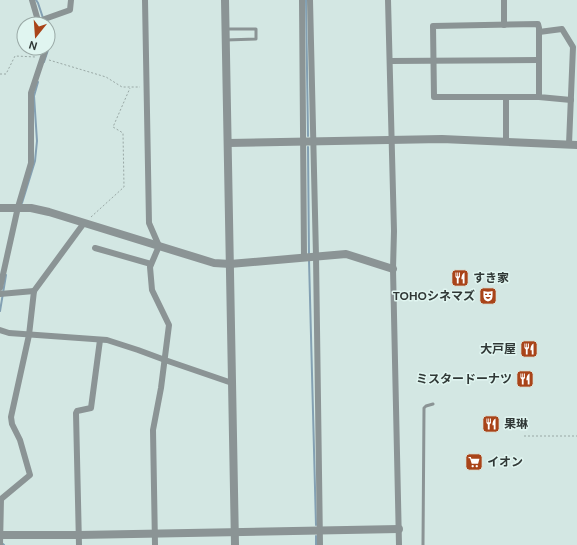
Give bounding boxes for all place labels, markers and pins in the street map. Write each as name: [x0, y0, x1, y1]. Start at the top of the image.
restaurant icon: すき家: [450, 268, 470, 288]
place label: すき家: [473, 270, 509, 286]
theatre icon: TOHOシネマズ: [478, 286, 498, 306]
place label: TOHOシネマズ: [393, 288, 475, 304]
restaurant icon: 大戸屋: [519, 339, 539, 359]
place label: 大戸屋: [480, 341, 516, 357]
restaurant icon: ミスタードーナツ: [515, 369, 535, 389]
place label: ミスタードーナツ: [416, 371, 512, 387]
restaurant icon: 果琳: [481, 414, 501, 434]
place label: 果琳: [504, 416, 529, 432]
supermarket icon: イオン: [464, 452, 484, 472]
place label: イオン: [487, 454, 523, 470]

